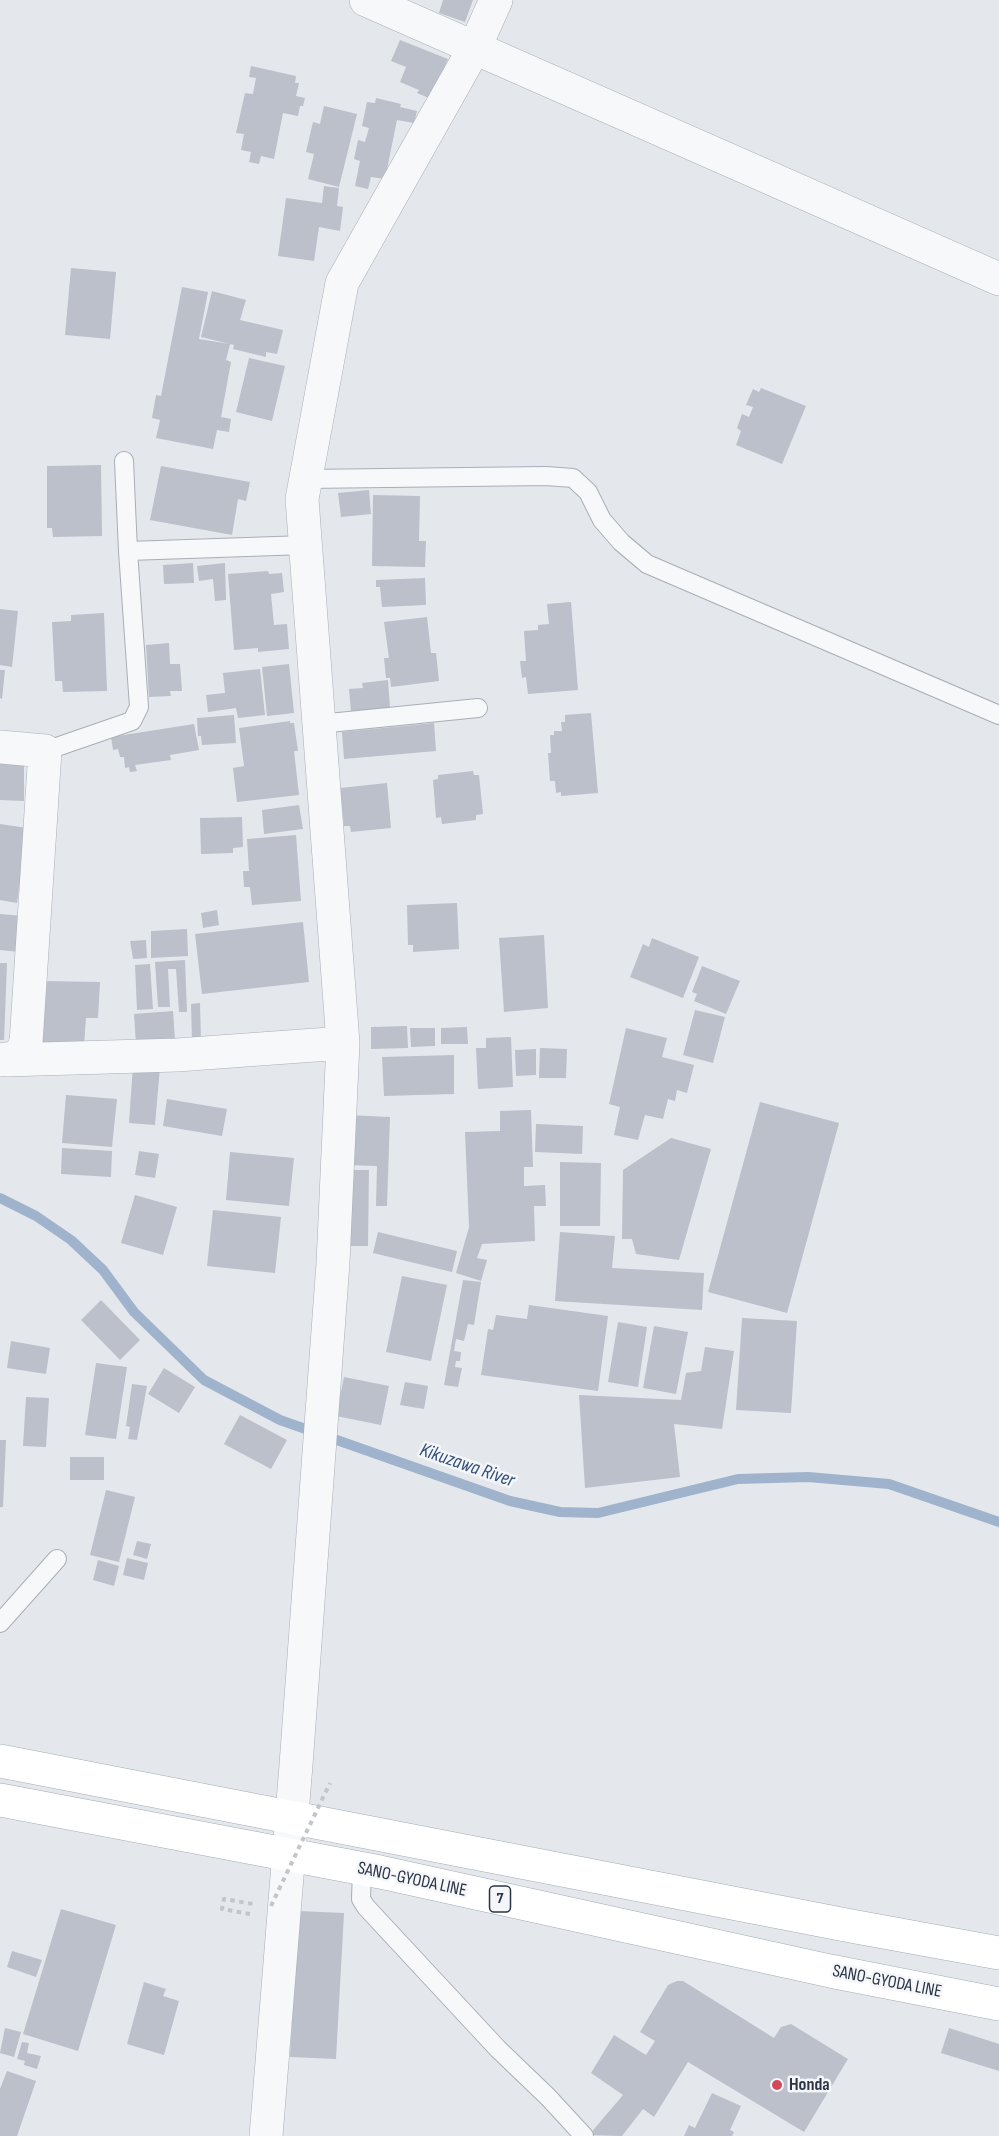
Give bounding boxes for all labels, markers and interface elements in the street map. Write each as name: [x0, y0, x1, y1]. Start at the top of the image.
water label: Kikuzawa River: [416, 1439, 518, 1493]
street label: SANO-GYODA LINE: [355, 1858, 469, 1902]
road number: 7: [490, 1886, 510, 1912]
street label: SANO-GYODA LINE: [830, 1961, 944, 2003]
place label: Honda: [789, 2074, 830, 2096]
marker: Honda: [770, 2078, 784, 2092]

